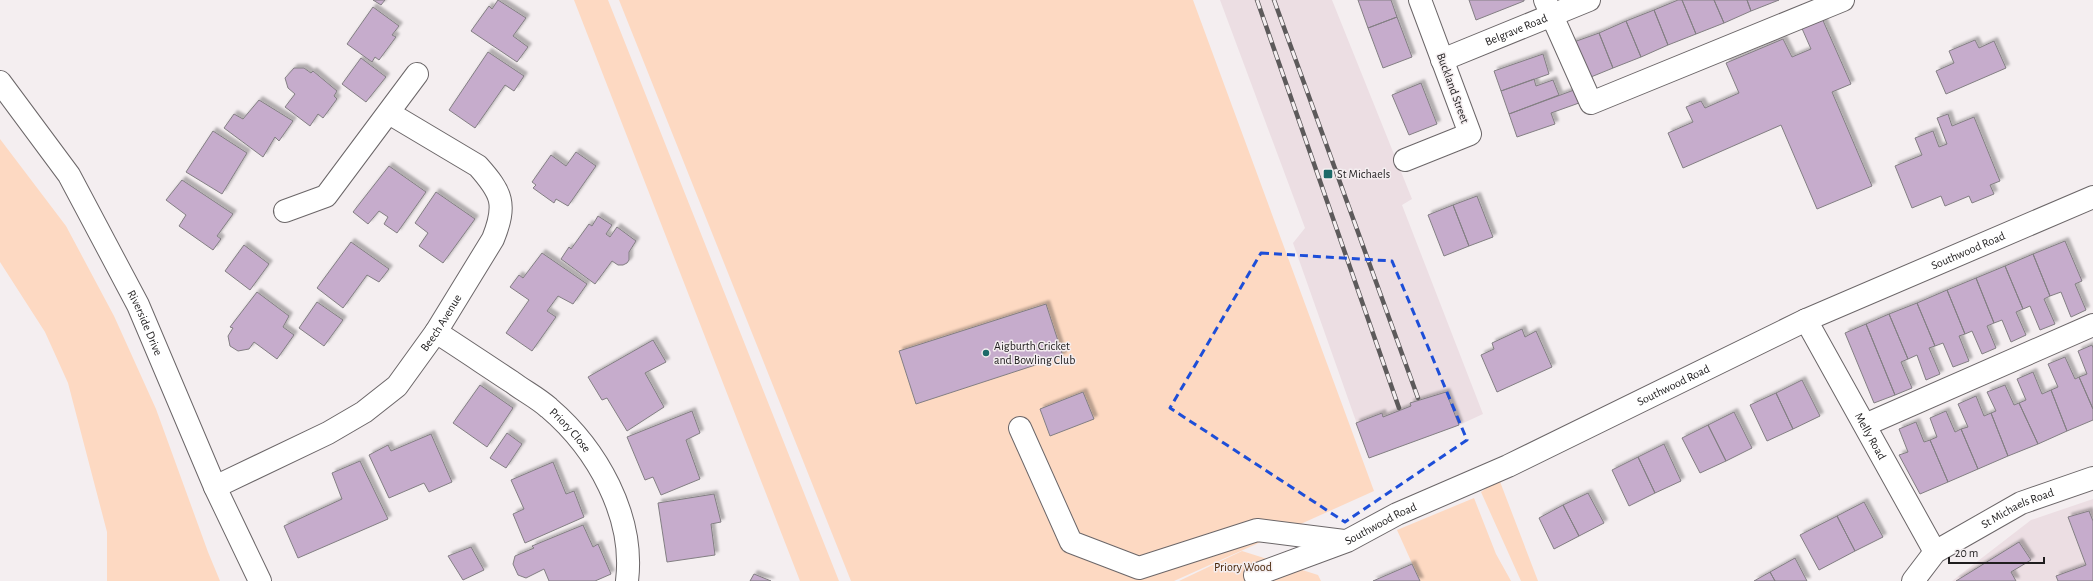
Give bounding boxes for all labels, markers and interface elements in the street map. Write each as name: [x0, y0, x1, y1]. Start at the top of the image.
street label: Belgrave Road: [1483, 12, 1549, 48]
street label: Buckland Street: [1435, 51, 1471, 125]
marker: St Michaels: [1322, 168, 1334, 180]
place label: St Michaels: [1337, 168, 1390, 180]
street label: Southwood Road: [1929, 229, 2007, 272]
street label: Riverside Drive: [125, 288, 165, 357]
street label: Beech Avenue: [418, 292, 464, 354]
place label: Aigburth Cricket and Bowling Club: [994, 340, 1075, 366]
marker: Aigburth Cricket and Bowling Club: [981, 348, 991, 358]
street label: Southwood Road: [1635, 362, 1712, 408]
street label: Priory Close: [547, 406, 593, 454]
street label: Melly Road: [1853, 411, 1888, 462]
street label: St Michaels Road: [1979, 486, 2055, 530]
street label: Southwood Road: [1343, 500, 1418, 547]
scale bar: [1949, 539, 2044, 565]
text: 20 m: [1955, 547, 1978, 559]
park label: Priory Wood: [1214, 561, 1272, 574]

